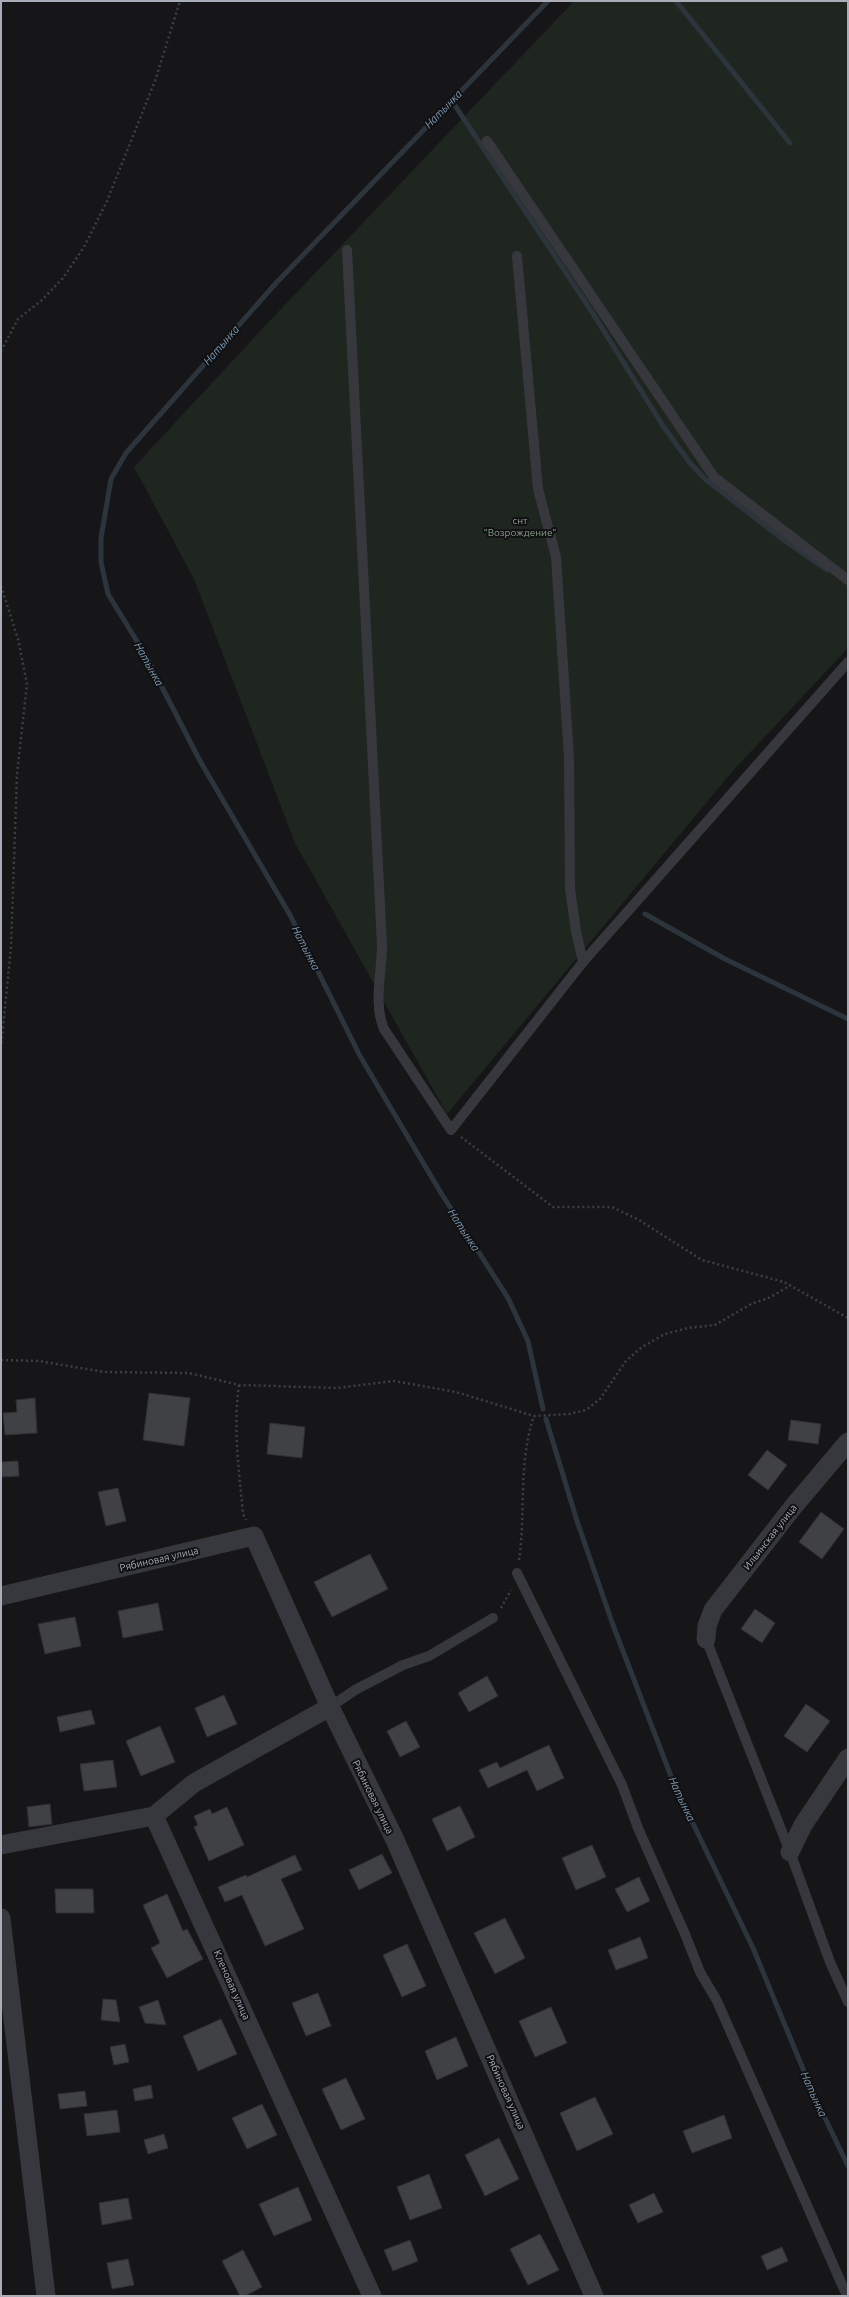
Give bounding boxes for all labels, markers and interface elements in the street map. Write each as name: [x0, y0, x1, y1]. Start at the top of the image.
water label: Натынка: [422, 87, 464, 130]
water label: Натынка: [201, 323, 241, 367]
park label: снт "Возрождение": [484, 515, 556, 538]
water label: Натынка: [132, 640, 166, 688]
water label: Натынка: [290, 924, 322, 972]
water label: Натынка: [446, 1207, 482, 1253]
street label: Ильинская улица: [741, 1502, 799, 1572]
street label: Рябиновая улица: [119, 1545, 199, 1573]
street label: Рябиновая улица: [350, 1758, 396, 1836]
water label: Натынка: [666, 1775, 698, 1823]
street label: Кленовая улица: [212, 1948, 252, 2022]
street label: Рябиновая улица: [485, 2053, 527, 2131]
water label: Натынка: [799, 2070, 829, 2118]

